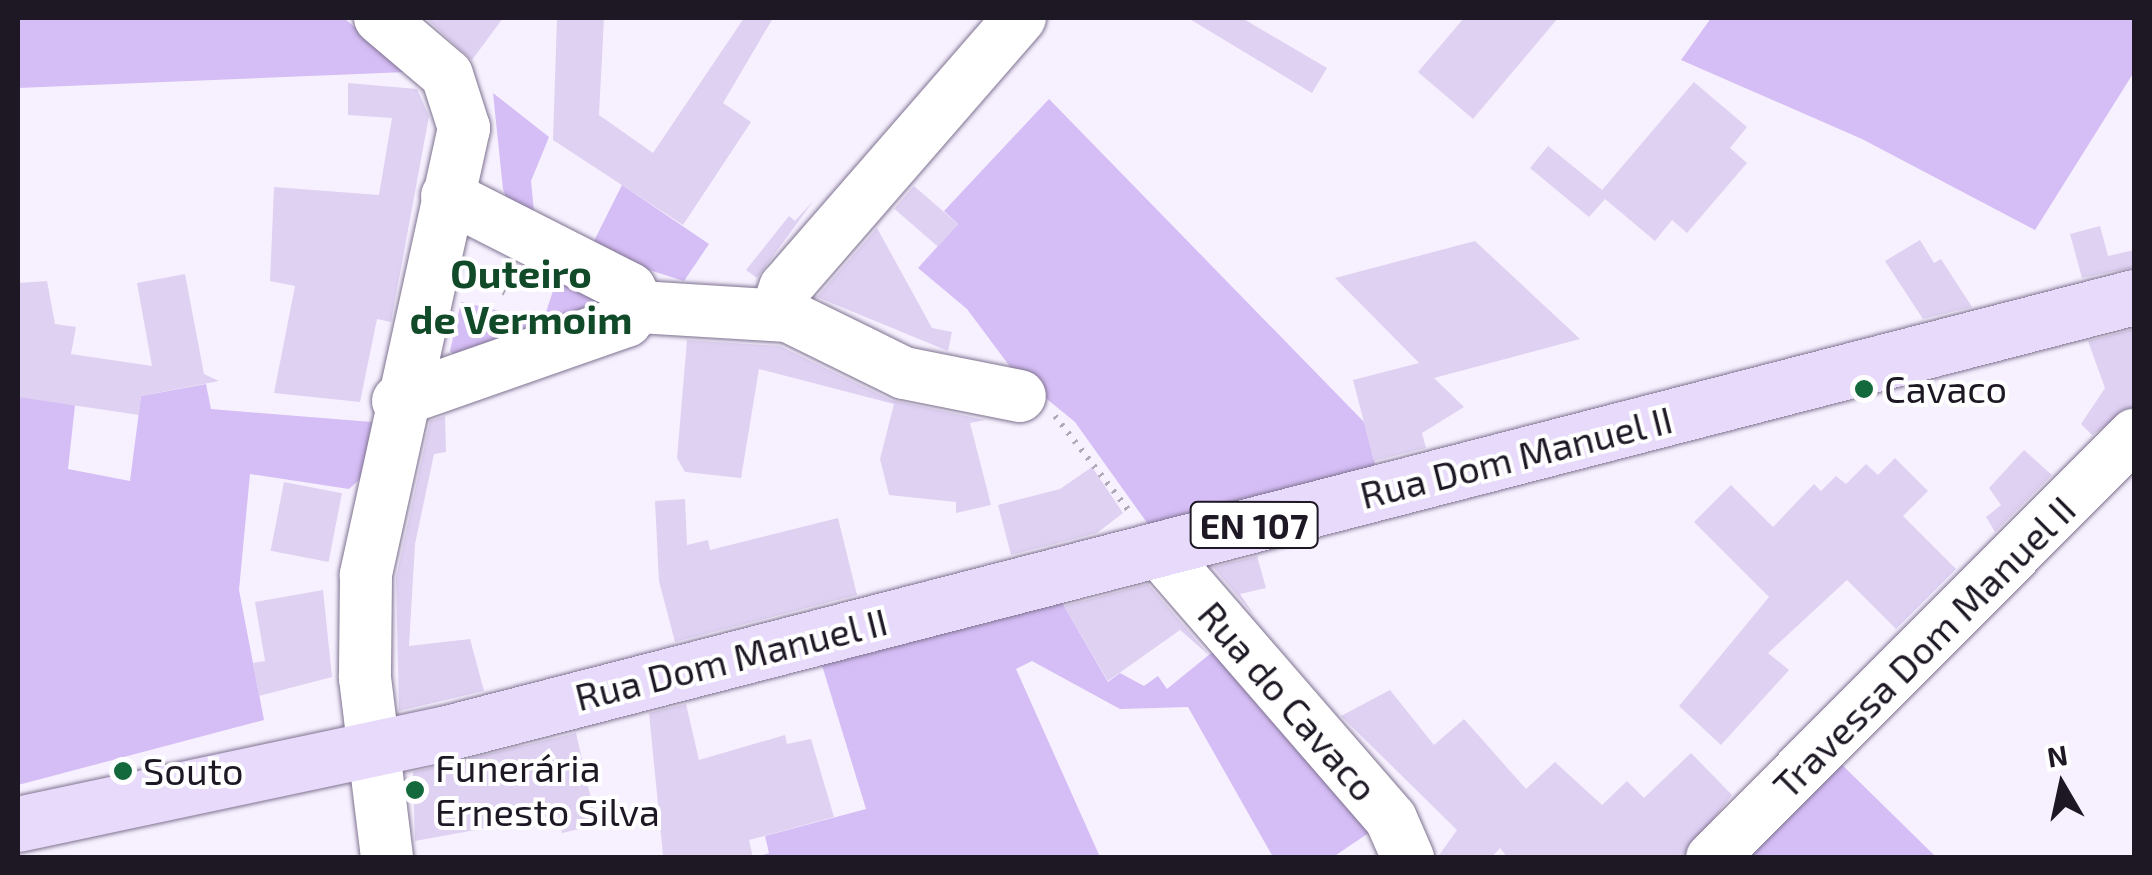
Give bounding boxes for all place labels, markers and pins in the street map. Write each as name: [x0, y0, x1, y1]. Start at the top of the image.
place label: Cavaco: [1884, 366, 2007, 412]
marker: Cavaco: [1853, 378, 1875, 400]
place label: Funerária Ernesto Silva: [435, 745, 660, 834]
place label: Souto: [143, 748, 244, 794]
marker: Souto: [112, 760, 134, 782]
marker: Funerária Ernesto Silva: [404, 779, 426, 801]

